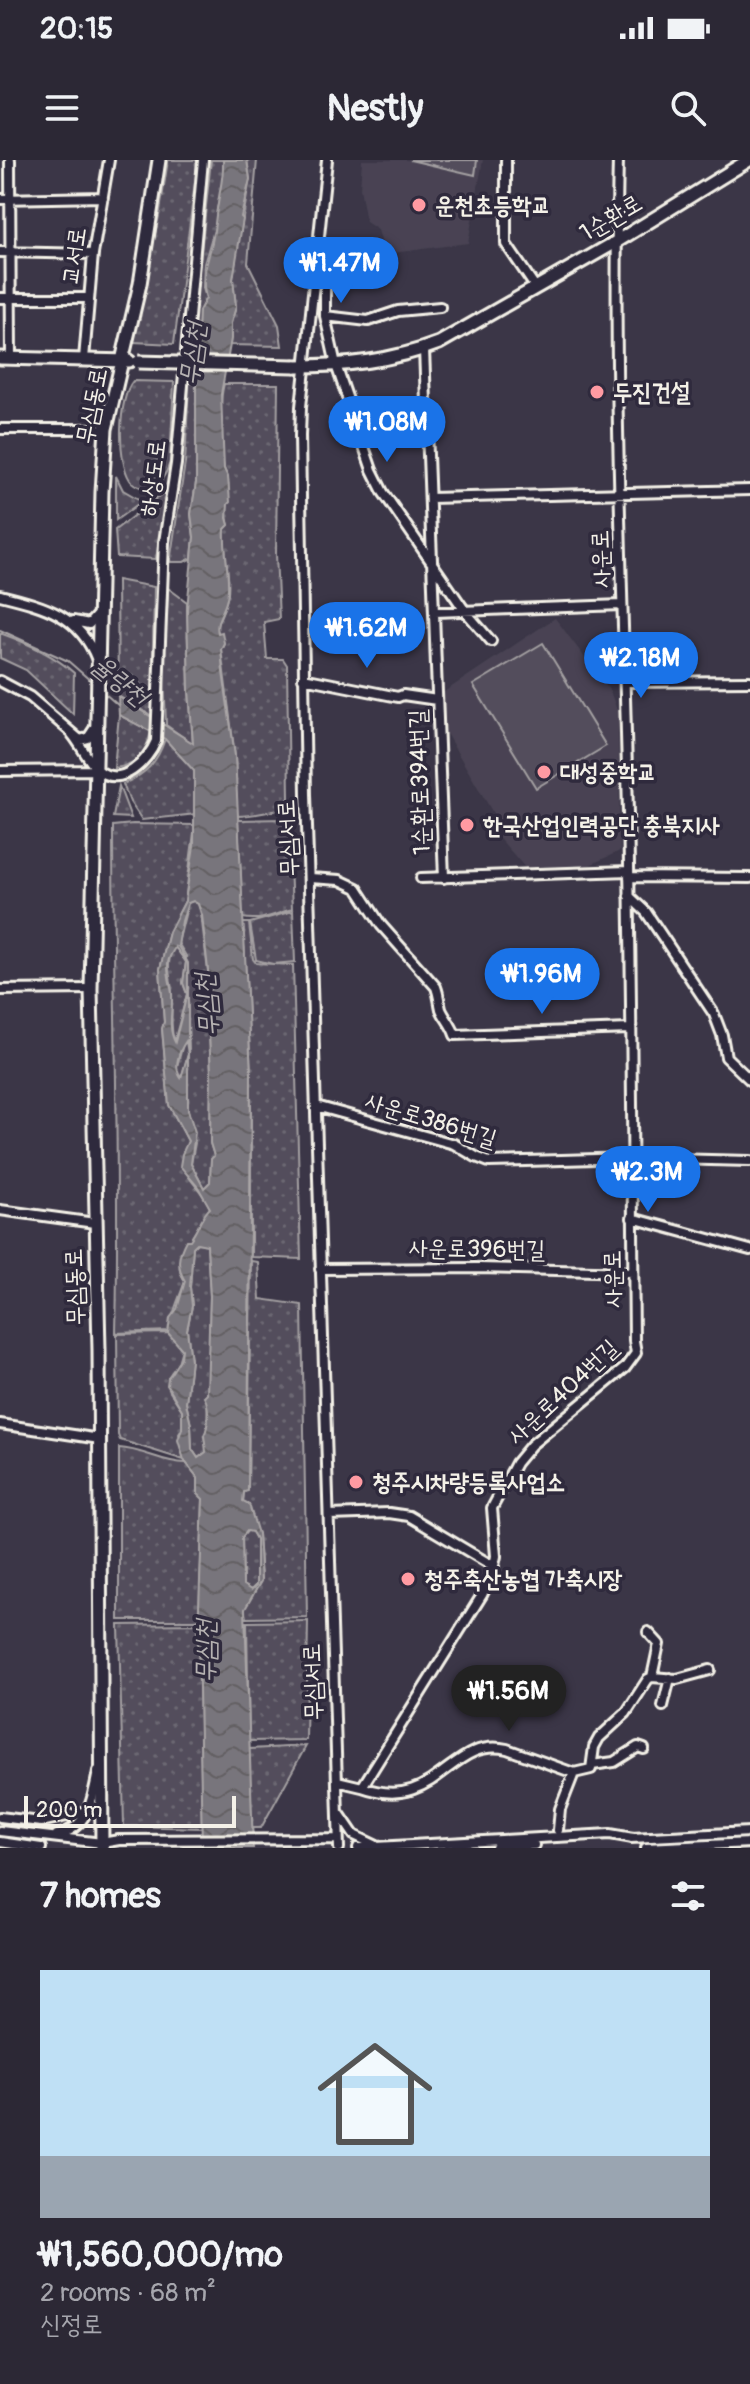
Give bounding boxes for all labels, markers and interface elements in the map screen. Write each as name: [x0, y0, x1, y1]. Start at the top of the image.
text: 20:15: [40, 10, 113, 47]
icon: menu: [40, 86, 84, 130]
text: Nestly: [327, 86, 423, 131]
icon: search: [666, 86, 710, 130]
street label: 1순환로: [575, 188, 647, 248]
place label: 운천초등학교: [435, 191, 551, 220]
marker: 운천초등학교: [410, 196, 428, 214]
street label: 교서로: [56, 225, 92, 287]
pin: ₩1.47M: [276, 237, 406, 305]
text: ₩1.47M: [301, 247, 381, 279]
water label: 무심천: [173, 318, 213, 387]
street label: 무심동로: [70, 365, 114, 447]
place label: 두진건설: [613, 378, 691, 407]
marker: 두진건설: [588, 383, 606, 401]
pin: ₩1.08M: [322, 396, 452, 464]
text: ₩1.08M: [346, 406, 428, 438]
street label: 하상도로: [134, 438, 172, 518]
street label: 사운로: [585, 530, 617, 588]
pin: ₩1.62M: [302, 602, 432, 670]
text: ₩1.62M: [327, 612, 407, 644]
pin: ₩2.18M: [576, 632, 706, 700]
text: ₩2.18M: [602, 642, 680, 674]
water label: 율량천: [86, 649, 157, 715]
street label: 1순환로394번길: [403, 709, 437, 855]
place label: 대성중학교: [560, 758, 657, 787]
marker: 대성중학교: [535, 763, 553, 781]
street label: 무심서로: [271, 799, 305, 877]
place label: 한국산업인력공단 충북지사: [482, 811, 720, 840]
marker: 한국산업인력공단 충북지사: [458, 816, 476, 834]
pin: ₩1.96M: [477, 948, 607, 1016]
text: ₩1.96M: [503, 958, 581, 990]
water label: 무심천: [188, 969, 226, 1038]
street label: 사운로386번길: [362, 1086, 500, 1154]
pin: ₩2.3M: [592, 1146, 704, 1214]
text: ₩2.3M: [613, 1156, 683, 1188]
street label: 사운로396번길: [409, 1233, 545, 1265]
street label: 무심동로: [59, 1248, 91, 1326]
street label: 사운로: [598, 1250, 628, 1308]
street label: 사운로404번길: [502, 1333, 624, 1451]
place label: 청주시차량등록사업소: [372, 1468, 565, 1497]
marker: 청주시차량등록사업소: [347, 1473, 365, 1491]
place label: 청주축산농협 가축시장: [424, 1565, 623, 1594]
marker: 청주축산농협 가축시장: [399, 1570, 417, 1588]
water label: 무심천: [190, 1617, 222, 1682]
street label: 무심서로: [297, 1643, 329, 1721]
pin: ₩1.56M: [444, 1665, 574, 1733]
text: ₩1.56M: [469, 1675, 549, 1707]
scale bar: [24, 1792, 236, 1828]
text: 200 m: [36, 1796, 103, 1824]
icon: filters: [666, 1874, 710, 1918]
text: 7 homes: [40, 1875, 161, 1918]
icon: home: [303, 2022, 447, 2166]
text: ₩1,560,000/mo: [40, 2234, 283, 2277]
text: 2 rooms · 68 m²: [40, 2277, 216, 2309]
text: 신정로: [40, 2309, 103, 2341]

